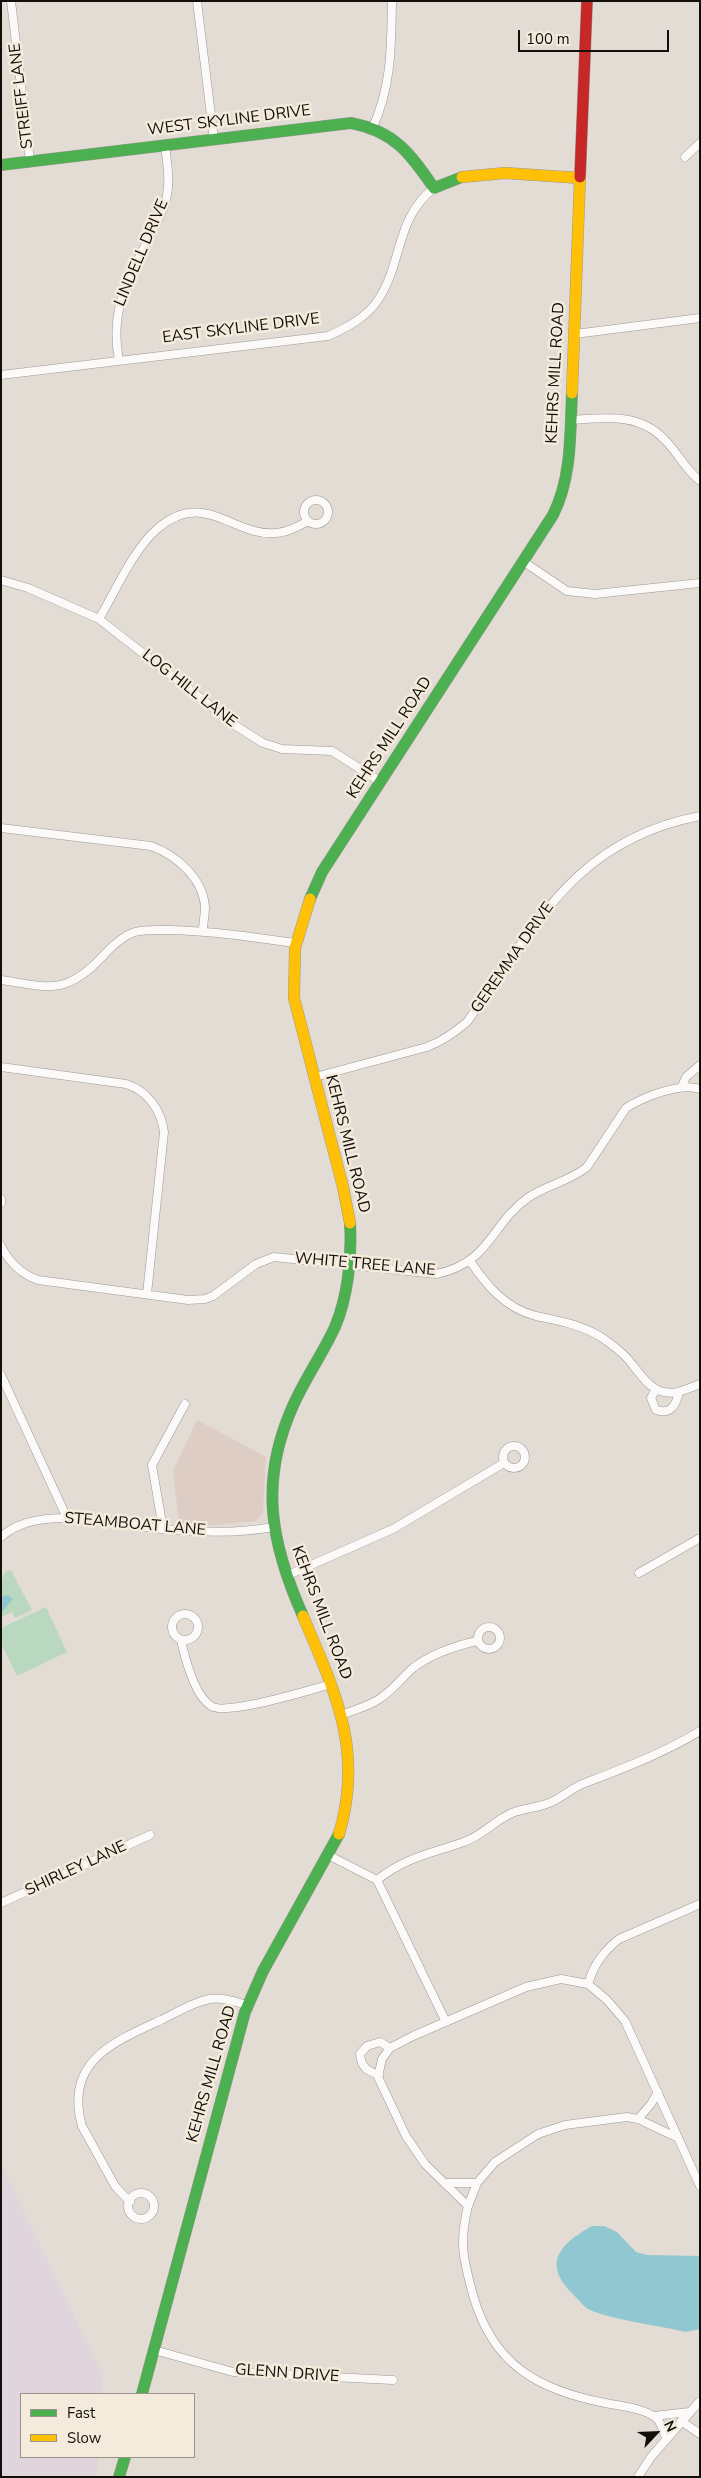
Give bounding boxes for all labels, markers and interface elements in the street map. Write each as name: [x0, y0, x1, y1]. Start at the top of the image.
scale bar: [521, 20, 672, 52]
text: 100 m: [526, 29, 570, 49]
street label: STREIFF LANE: [6, 42, 38, 150]
street label: WEST SKYLINE DRIVE: [146, 101, 312, 141]
street label: LINDELL DRIVE: [111, 197, 173, 309]
street label: KEHRS MILL ROAD: [543, 302, 569, 444]
street label: EAST SKYLINE DRIVE: [161, 310, 321, 348]
street label: LOG HILL LANE: [138, 646, 240, 732]
street label: KEHRS MILL ROAD: [343, 673, 437, 803]
street label: GEREMMA DRIVE: [468, 899, 558, 1017]
street label: KEHRS MILL ROAD: [321, 1073, 373, 1215]
street label: WHITE TREE LANE: [294, 1249, 436, 1281]
street label: STEAMBOAT LANE: [63, 1509, 207, 1541]
street label: KEHRS MILL ROAD: [287, 1543, 355, 1683]
street label: SHIRLEY LANE: [22, 1837, 130, 1901]
street label: KEHRS MILL ROAD: [183, 2003, 241, 2145]
street label: GLENN DRIVE: [234, 2361, 340, 2387]
legend: [20, 2393, 195, 2458]
text: Fast: [67, 2403, 95, 2423]
north arrow: [631, 2408, 681, 2458]
text: N: [659, 2418, 681, 2435]
text: Slow: [67, 2428, 101, 2448]

